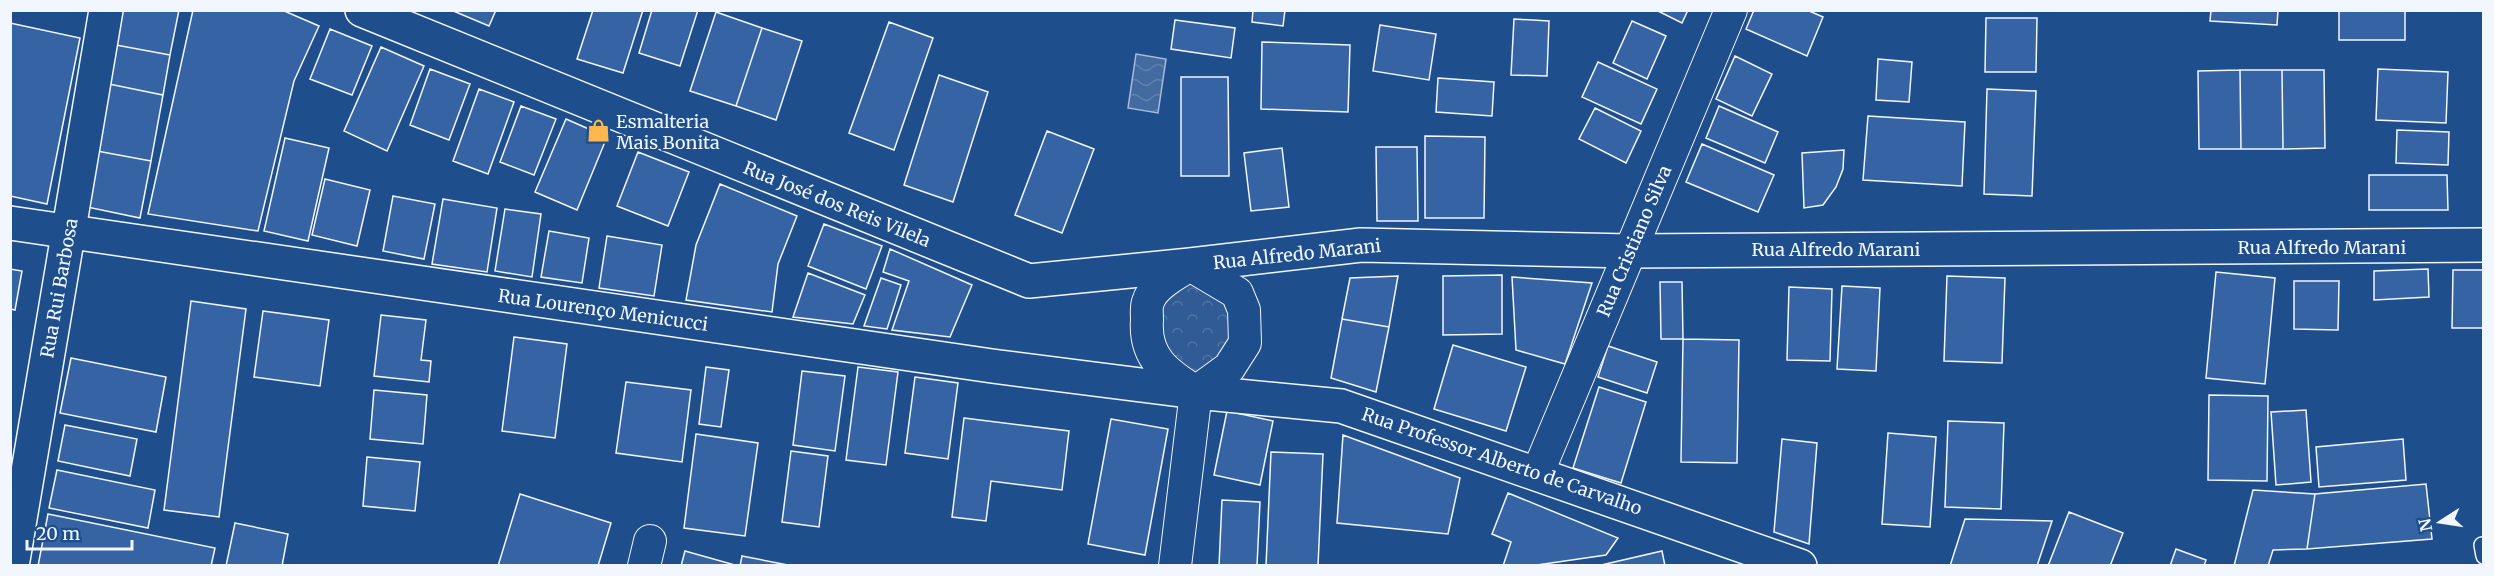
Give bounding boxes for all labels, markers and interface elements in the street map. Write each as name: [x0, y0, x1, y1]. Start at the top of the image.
place label: Esmalteria Mais Bonita: [616, 110, 720, 154]
shop icon: Esmalteria Mais Bonita: [585, 118, 611, 144]
street label: Rua José dos Reis Vilela: [740, 156, 934, 252]
street label: Rua Cristiano Silva: [1592, 161, 1676, 320]
street label: Rua Rui Barbosa: [35, 216, 83, 360]
street label: Rua Alfredo Marani: [1212, 234, 1382, 274]
street label: Rua Alfredo Marani: [2238, 236, 2407, 259]
street label: Rua Alfredo Marani: [1752, 238, 1921, 261]
street label: Rua Lourenço Menicucci: [496, 284, 710, 336]
street label: Rua Professor Alberto de Carvalho: [1359, 402, 1645, 520]
north arrow: [2410, 492, 2470, 552]
scale bar: [27, 513, 132, 551]
text: N: [2414, 517, 2436, 533]
text: 20 m: [36, 522, 80, 545]

